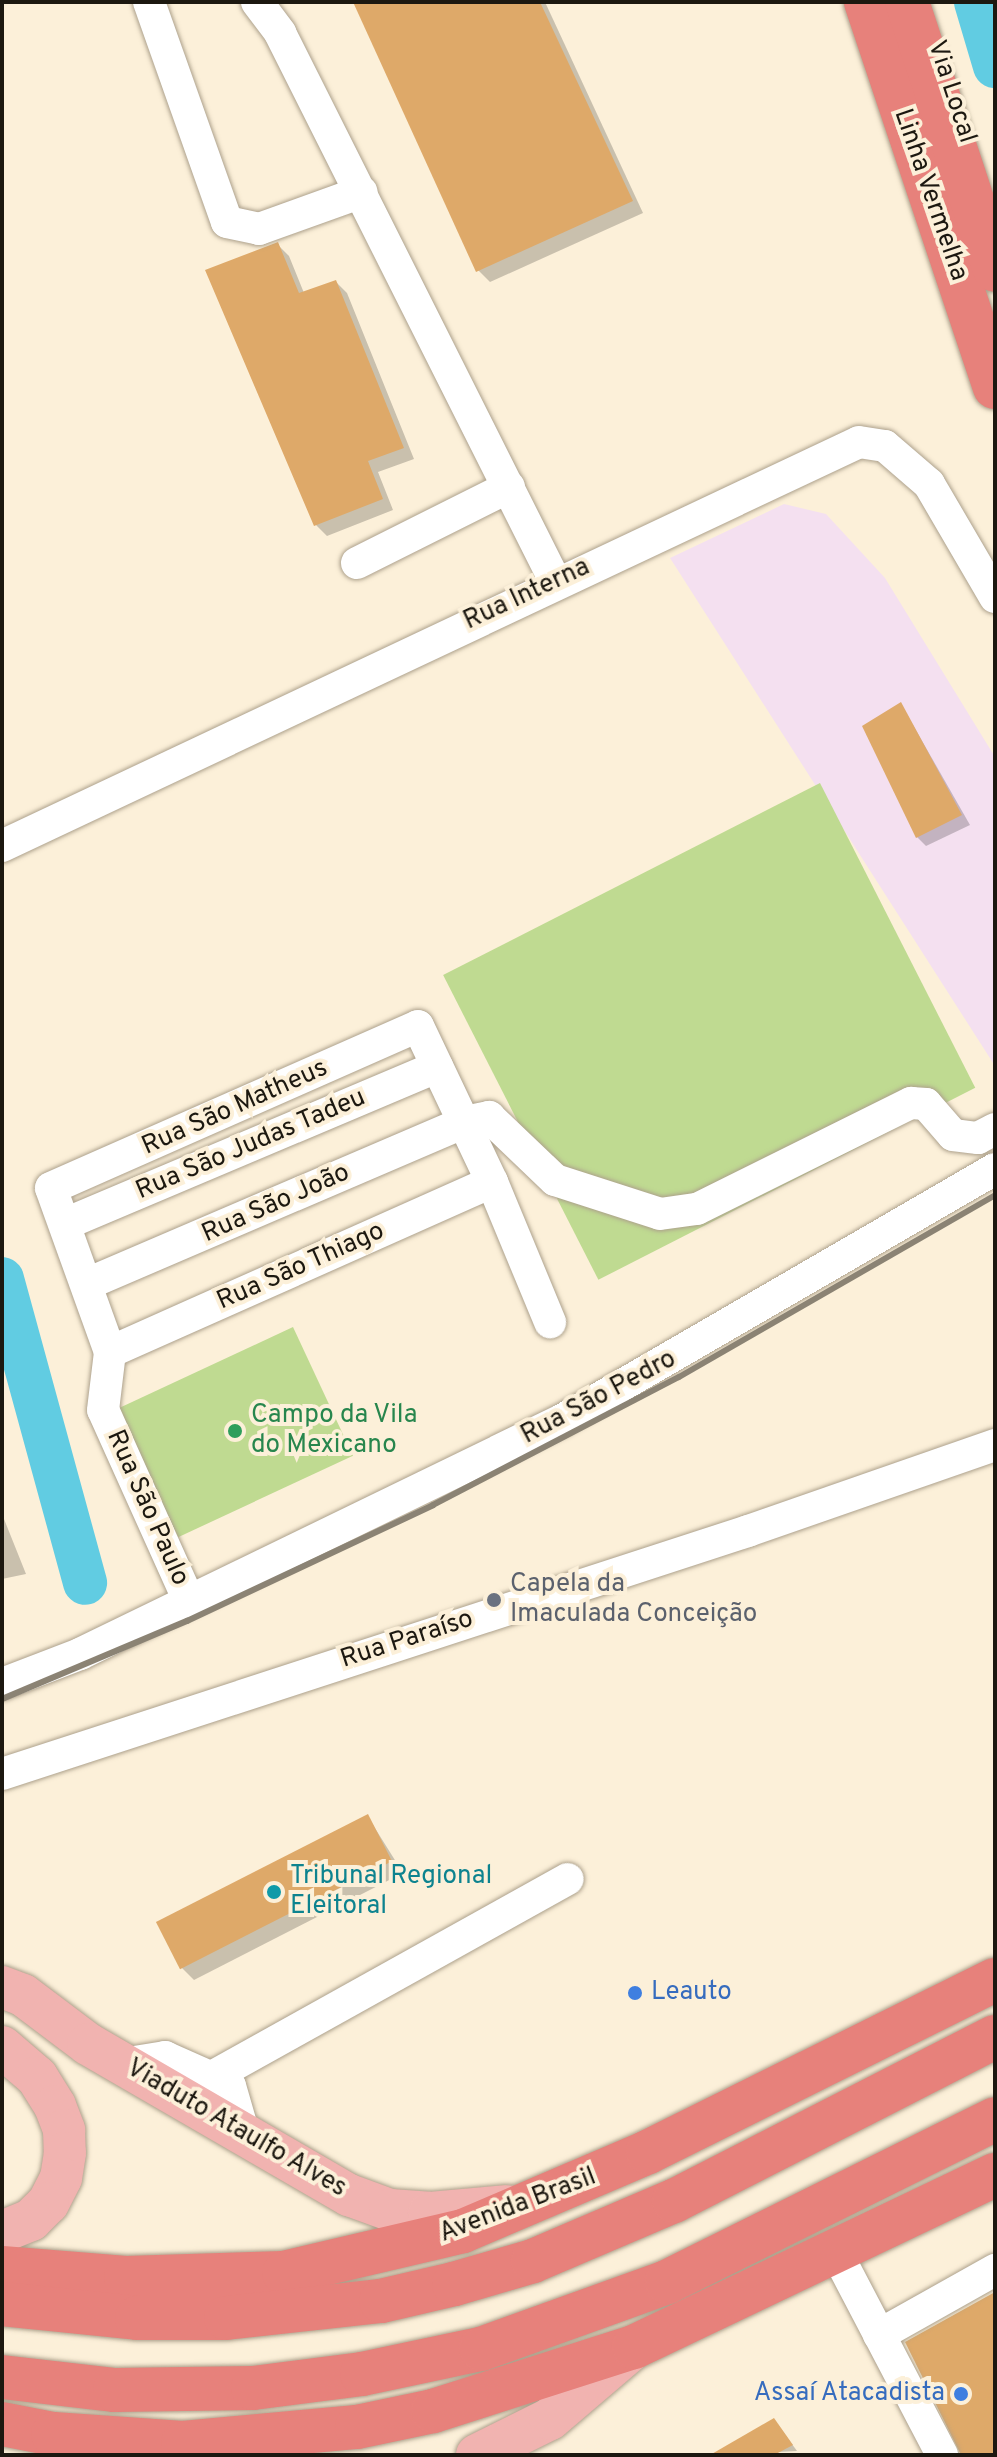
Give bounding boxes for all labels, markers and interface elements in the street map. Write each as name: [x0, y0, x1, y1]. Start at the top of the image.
street label: Via Local: [920, 37, 982, 147]
street label: Linha Vermelha: [886, 104, 974, 286]
street label: Rua Interna: [459, 552, 595, 638]
street label: Rua São Matheus: [137, 1053, 333, 1163]
street label: Rua São Judas Tadeu: [131, 1082, 371, 1208]
street label: Rua São João: [197, 1158, 355, 1250]
street label: Rua São Thiago: [212, 1216, 390, 1318]
street label: Rua São Pedro: [516, 1344, 682, 1452]
place label: Campo da Vila do Mexicano: [251, 1400, 418, 1462]
marker: Campo da Vila do Mexicano: [226, 1422, 244, 1440]
street label: Rua São Paulo: [99, 1425, 195, 1591]
place label: Capela da Imaculada Conceição: [510, 1569, 757, 1630]
marker: Capela da Imaculada Conceição: [485, 1591, 503, 1609]
street label: Rua Paraíso: [337, 1604, 477, 1676]
place label: Tribunal Regional Eleitoral: [290, 1861, 492, 1922]
marker: Tribunal Regional Eleitoral: [265, 1883, 283, 1901]
place label: Leauto: [651, 1977, 732, 2009]
marker: Leauto: [626, 1984, 644, 2002]
street label: Viaduto Ataulfo Alves: [119, 2053, 353, 2205]
street label: Avenida Brasil: [435, 2162, 601, 2250]
place label: Assaí Atacadista: [753, 2378, 945, 2410]
marker: Assaí Atacadista: [952, 2385, 970, 2403]

